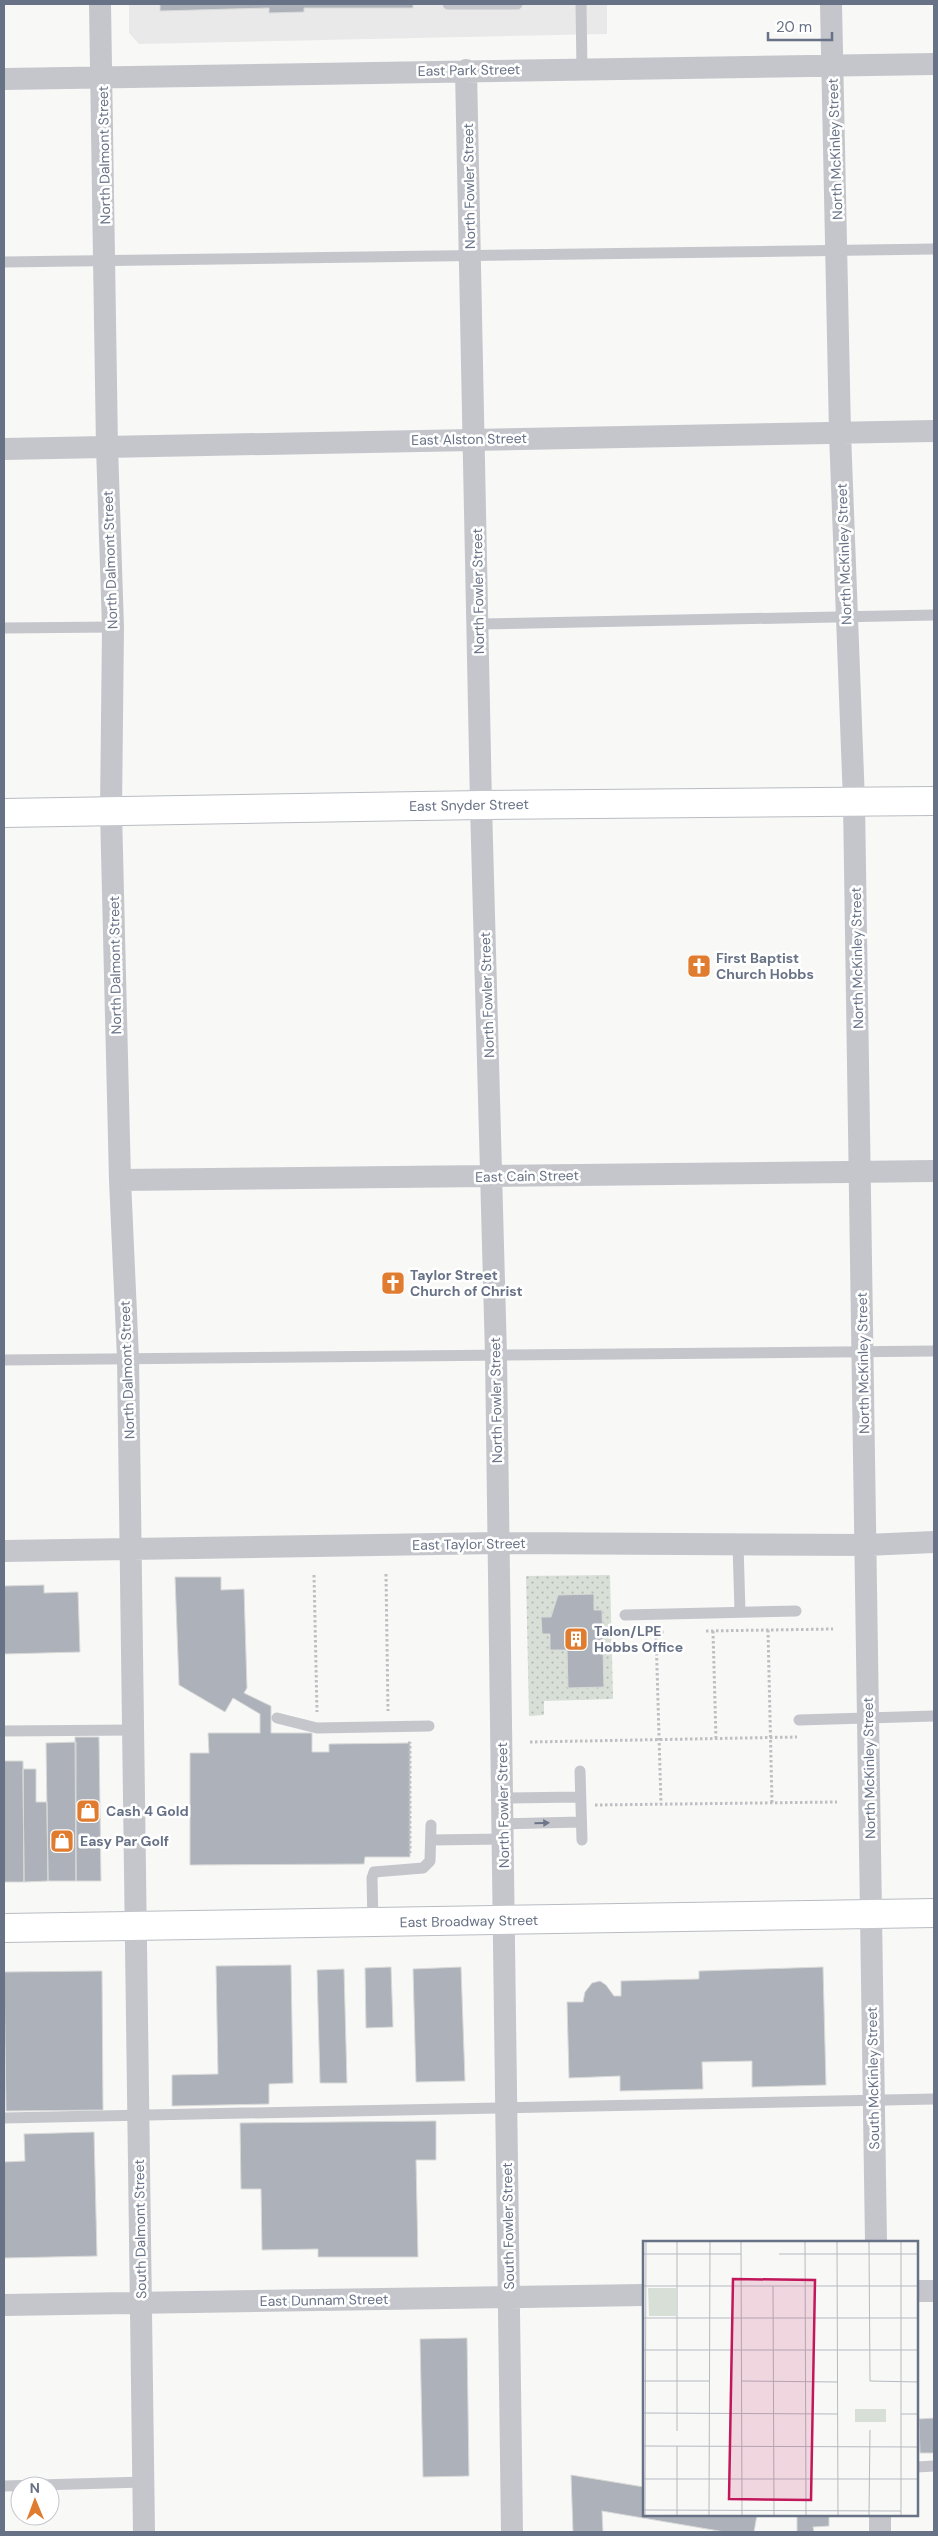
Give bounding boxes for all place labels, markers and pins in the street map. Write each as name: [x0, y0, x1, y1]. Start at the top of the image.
place label: First Baptist Church Hobbs: [716, 949, 814, 983]
church icon: First Baptist Church Hobbs: [686, 953, 712, 979]
place label: Taylor Street Church of Christ: [410, 1266, 523, 1300]
church icon: Taylor Street Church of Christ: [380, 1270, 406, 1296]
place label: Talon/LPE Hobbs Office: [594, 1622, 683, 1656]
building icon: Talon/LPE Hobbs Office: [563, 1626, 589, 1652]
shop icon: Cash 4 Gold: [75, 1798, 101, 1824]
place label: Cash 4 Gold: [106, 1802, 189, 1820]
shop icon: Easy Par Golf: [49, 1828, 75, 1854]
place label: Easy Par Golf: [80, 1832, 169, 1850]

